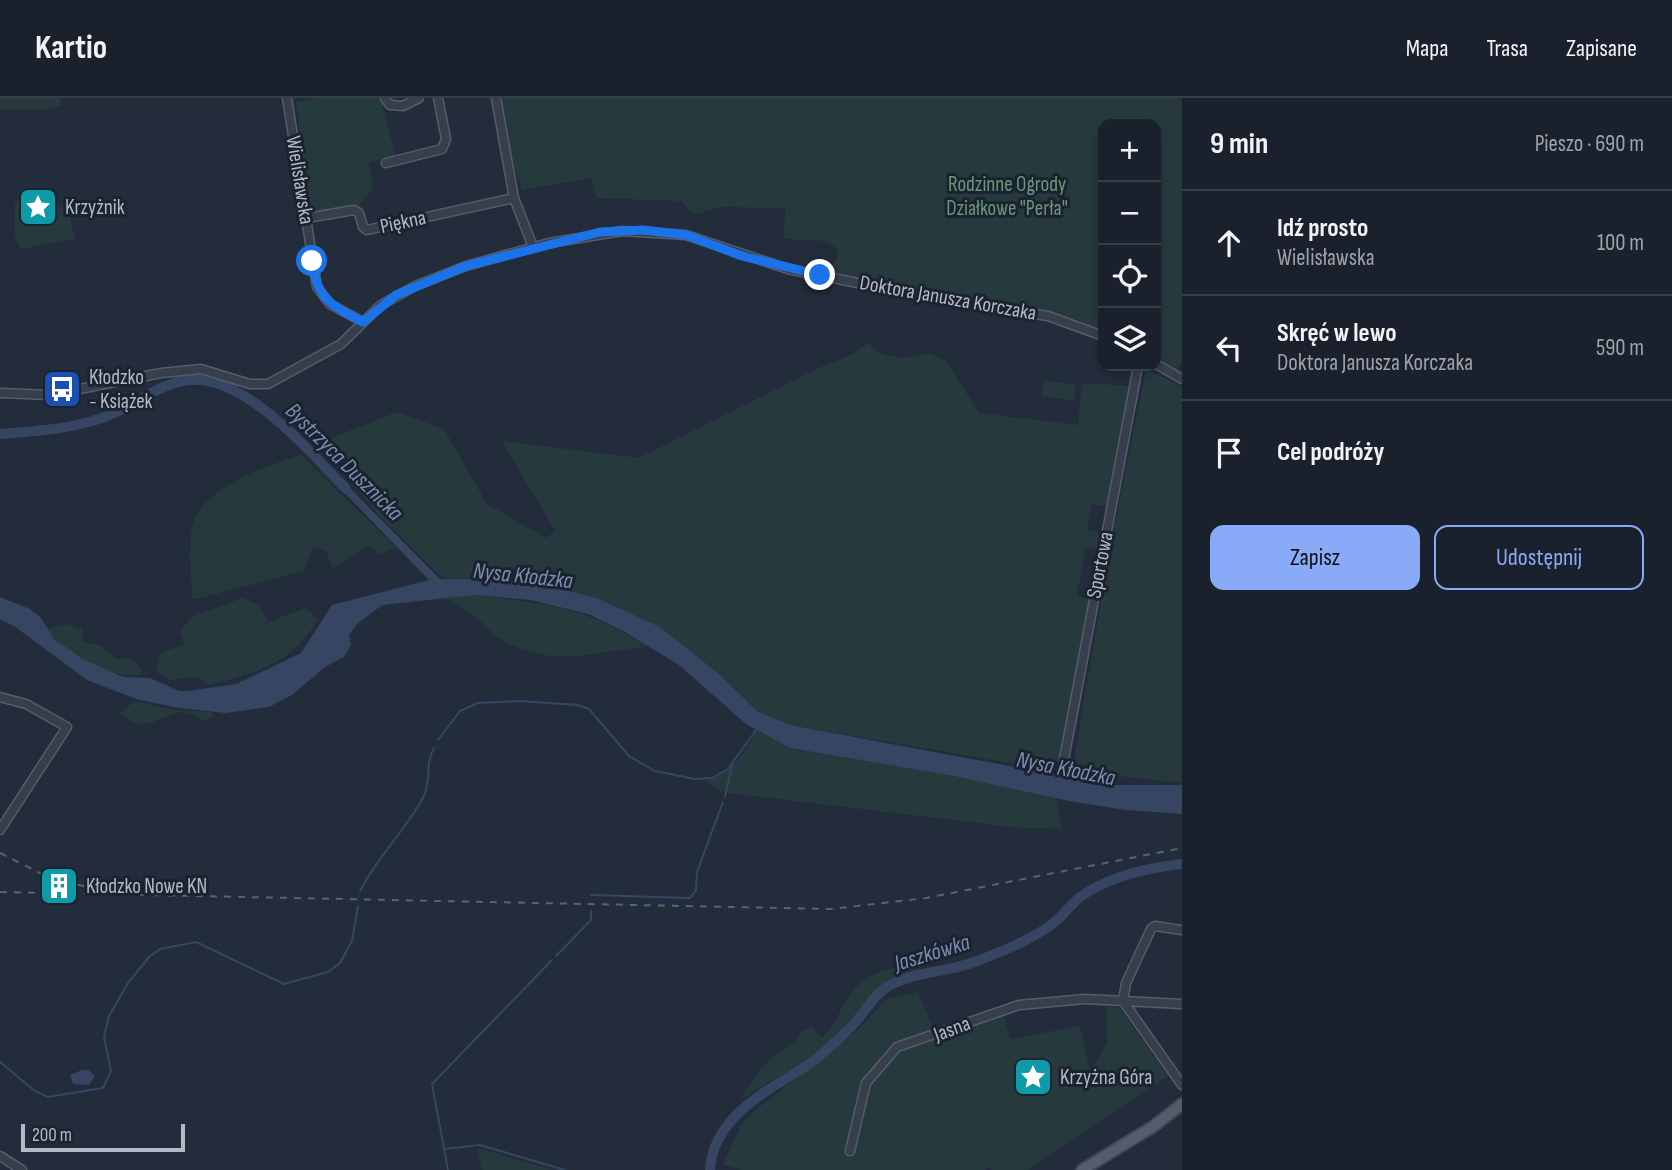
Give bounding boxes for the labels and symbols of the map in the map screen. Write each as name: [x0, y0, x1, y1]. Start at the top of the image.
street label: Wielisławska: [281, 134, 319, 226]
park label: Rodzinne Ogrody Działkowe "Perła": [946, 172, 1068, 221]
place icon: Krzyżnik: [17, 186, 59, 228]
place label: Krzyżnik: [65, 195, 125, 220]
street label: Piękna: [378, 205, 428, 239]
route start: [296, 245, 327, 276]
route end: [804, 259, 835, 290]
street label: Doktora Janusza Korczaka: [858, 270, 1038, 326]
place label: Kłodzko - Książek: [89, 365, 153, 414]
bus stop icon: Kłodzko - Książek: [41, 368, 83, 410]
water label: Bystrzyca Dusznicka: [279, 397, 409, 527]
street label: Sportowa: [1081, 530, 1119, 600]
water label: Nysa Kłodzka: [472, 557, 575, 595]
water label: Nysa Kłodzka: [1014, 746, 1118, 792]
building icon: Kłodzko Nowe KN: [38, 865, 80, 907]
place label: Kłodzko Nowe KN: [86, 874, 207, 899]
water label: Jaszkówka: [889, 928, 974, 978]
street label: Jasna: [929, 1011, 974, 1047]
place icon: Krzyżna Góra: [1012, 1056, 1054, 1098]
place label: Krzyżna Góra: [1060, 1065, 1152, 1090]
scale bar: [21, 1121, 186, 1153]

